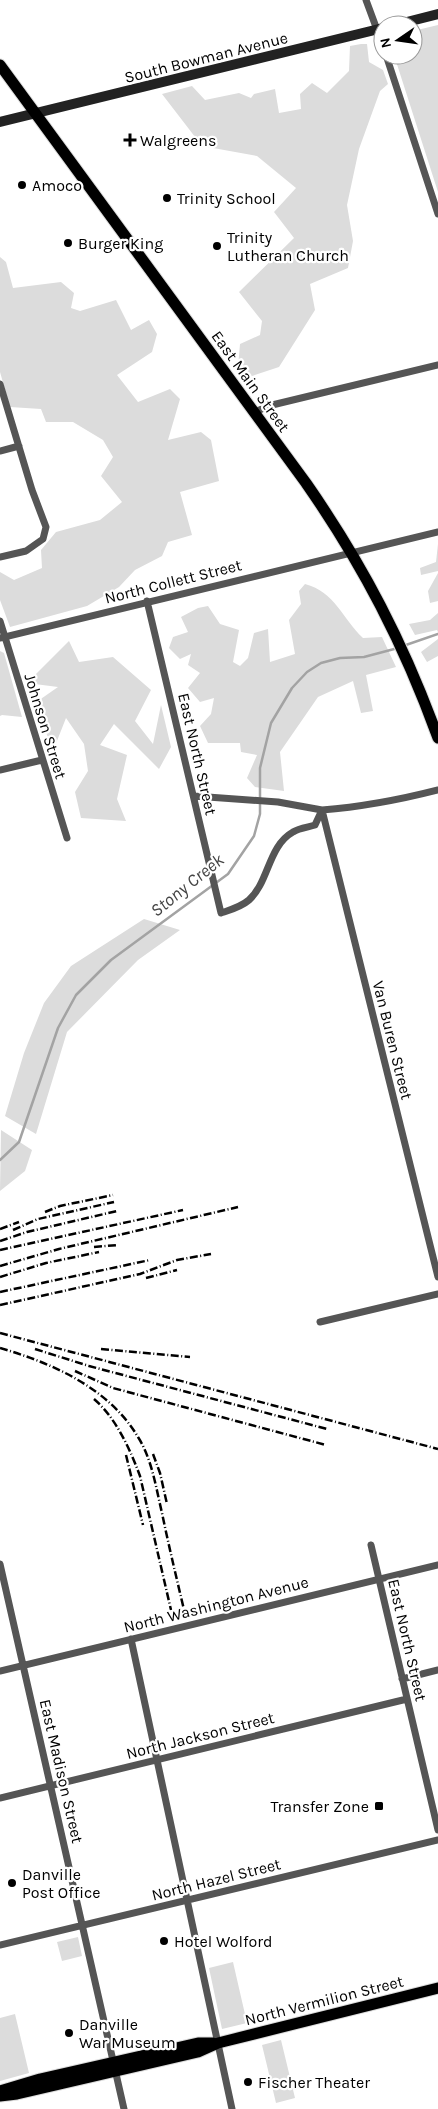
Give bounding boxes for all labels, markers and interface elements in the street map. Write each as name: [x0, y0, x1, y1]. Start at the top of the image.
north arrow: [373, 15, 423, 65]
street label: South Bowman Avenue: [122, 28, 290, 87]
text: N: [376, 36, 395, 50]
place label: Walgreens: [140, 131, 216, 150]
marker: Walgreens: [124, 134, 136, 146]
place label: Amoco: [32, 176, 82, 195]
marker: Amoco: [16, 179, 28, 191]
place label: Trinity School: [177, 189, 276, 208]
marker: Trinity School: [161, 192, 173, 204]
place label: Trinity Lutheran Church: [227, 228, 349, 265]
place label: Burger King: [78, 234, 163, 253]
marker: Burger King: [62, 237, 74, 249]
marker: Trinity Lutheran Church: [211, 240, 223, 252]
street label: East Main Street: [207, 327, 294, 436]
street label: North Collett Street: [103, 555, 244, 608]
street label: Johnson Street: [20, 671, 71, 781]
street label: East North Street: [174, 691, 221, 817]
water label: Stony Creek: [146, 848, 229, 921]
street label: Van Buren Street: [369, 979, 416, 1101]
street label: North Washington Avenue: [122, 1572, 311, 1637]
street label: East North Street: [384, 1577, 431, 1703]
street label: East Madison Street: [36, 1697, 87, 1845]
street label: North Jackson Street: [124, 1708, 276, 1763]
place label: Transfer Zone: [271, 1797, 369, 1816]
marker: Transfer Zone: [373, 1800, 385, 1812]
street label: North Hazel Street: [150, 1854, 283, 1905]
place label: Danville Post Office: [22, 1865, 100, 1902]
marker: Danville Post Office: [6, 1877, 18, 1889]
place label: Hotel Wolford: [174, 1932, 272, 1951]
marker: Hotel Wolford: [158, 1935, 170, 1947]
street label: North Vermilion Street: [243, 1972, 405, 2029]
place label: Danville War Museum: [79, 2015, 176, 2052]
marker: Danville War Museum: [63, 2027, 75, 2039]
place label: Fischer Theater: [258, 2073, 370, 2092]
marker: Fischer Theater: [242, 2076, 254, 2088]

